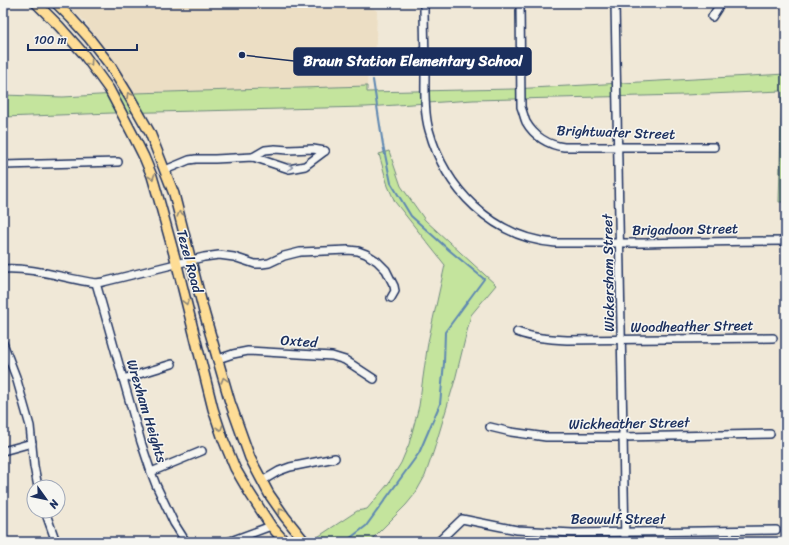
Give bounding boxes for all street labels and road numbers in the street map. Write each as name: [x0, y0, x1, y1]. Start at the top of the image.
street label: Brightwater Street: [556, 118, 676, 147]
street label: Wickersham Street: [595, 212, 622, 332]
street label: Brigadoon Street: [632, 216, 738, 243]
street label: Tezel Road: [169, 226, 210, 297]
street label: Woodheather Street: [630, 313, 754, 340]
street label: Oxted: [280, 328, 320, 355]
street label: Wrexham Heights: [119, 356, 174, 467]
street label: Wickheather Street: [568, 410, 691, 437]
street label: Beowulf Street: [571, 507, 667, 532]

